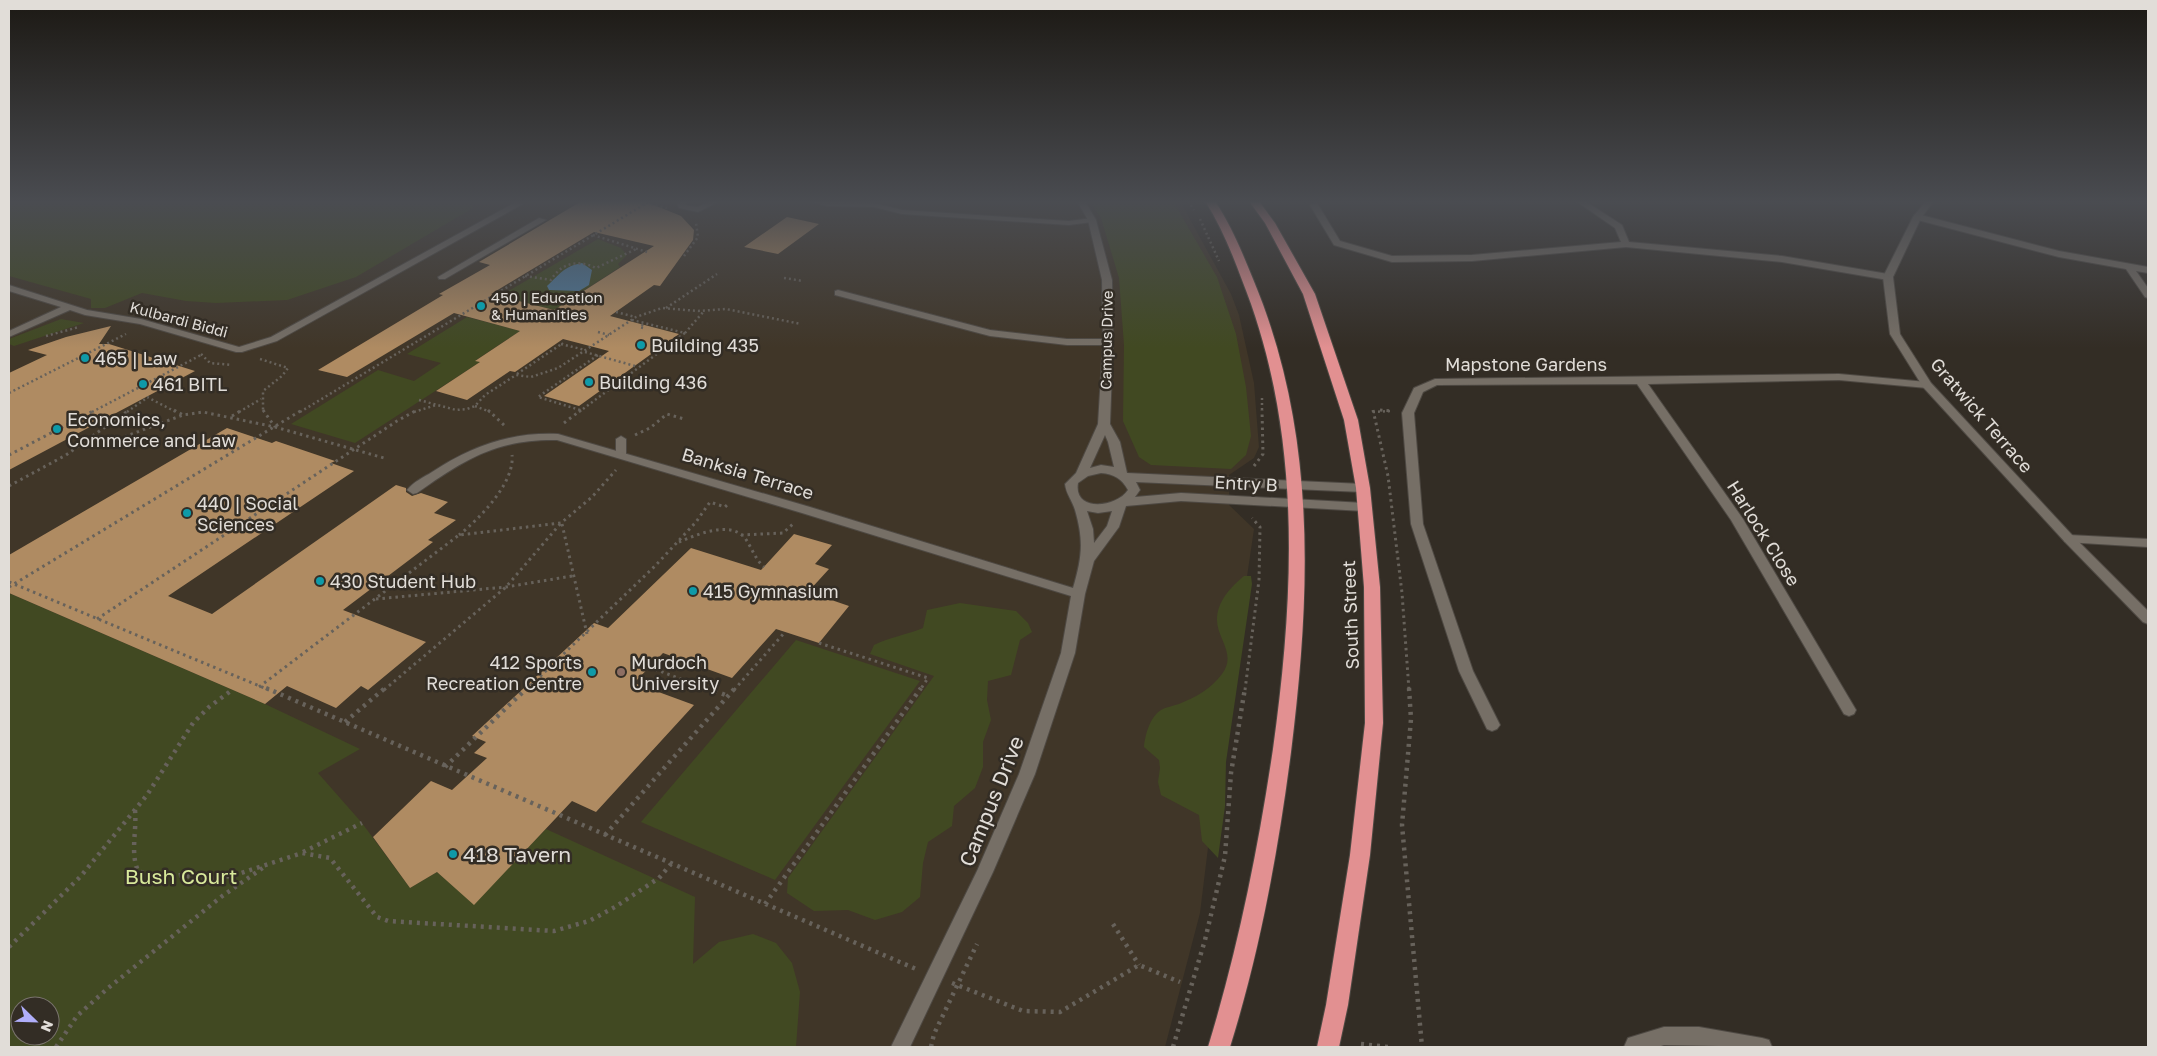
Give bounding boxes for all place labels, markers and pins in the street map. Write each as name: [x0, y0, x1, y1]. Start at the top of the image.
place label: 450 | Education & Humanities: [491, 288, 603, 323]
marker: 450 | Education & Humanities: [475, 300, 487, 312]
place label: Building 435: [651, 334, 759, 356]
marker: Building 435: [635, 339, 647, 351]
place label: 465 | Law: [95, 347, 178, 369]
marker: 465 | Law: [79, 352, 91, 364]
place label: Building 436: [599, 371, 707, 393]
place label: 461 BITL: [153, 373, 227, 395]
marker: Building 436: [583, 376, 595, 388]
marker: 461 BITL: [137, 378, 149, 390]
place label: Economics, Commerce and Law: [67, 408, 236, 451]
marker: Economics, Commerce and Law: [51, 423, 63, 435]
place label: 440 | Social Sciences: [197, 492, 298, 535]
marker: 440 | Social Sciences: [181, 507, 193, 519]
place label: 430 Student Hub: [330, 570, 476, 592]
marker: 430 Student Hub: [314, 575, 326, 587]
place label: 415 Gymnasium: [703, 580, 839, 602]
marker: 415 Gymnasium: [687, 585, 699, 597]
place label: 412 Sports Recreation Centre: [426, 651, 582, 694]
place label: Murdoch University: [631, 651, 719, 694]
marker: 412 Sports Recreation Centre: [586, 666, 598, 678]
marker: Murdoch University: [615, 666, 627, 678]
place label: 418 Tavern: [463, 841, 571, 867]
marker: 418 Tavern: [447, 848, 459, 860]

